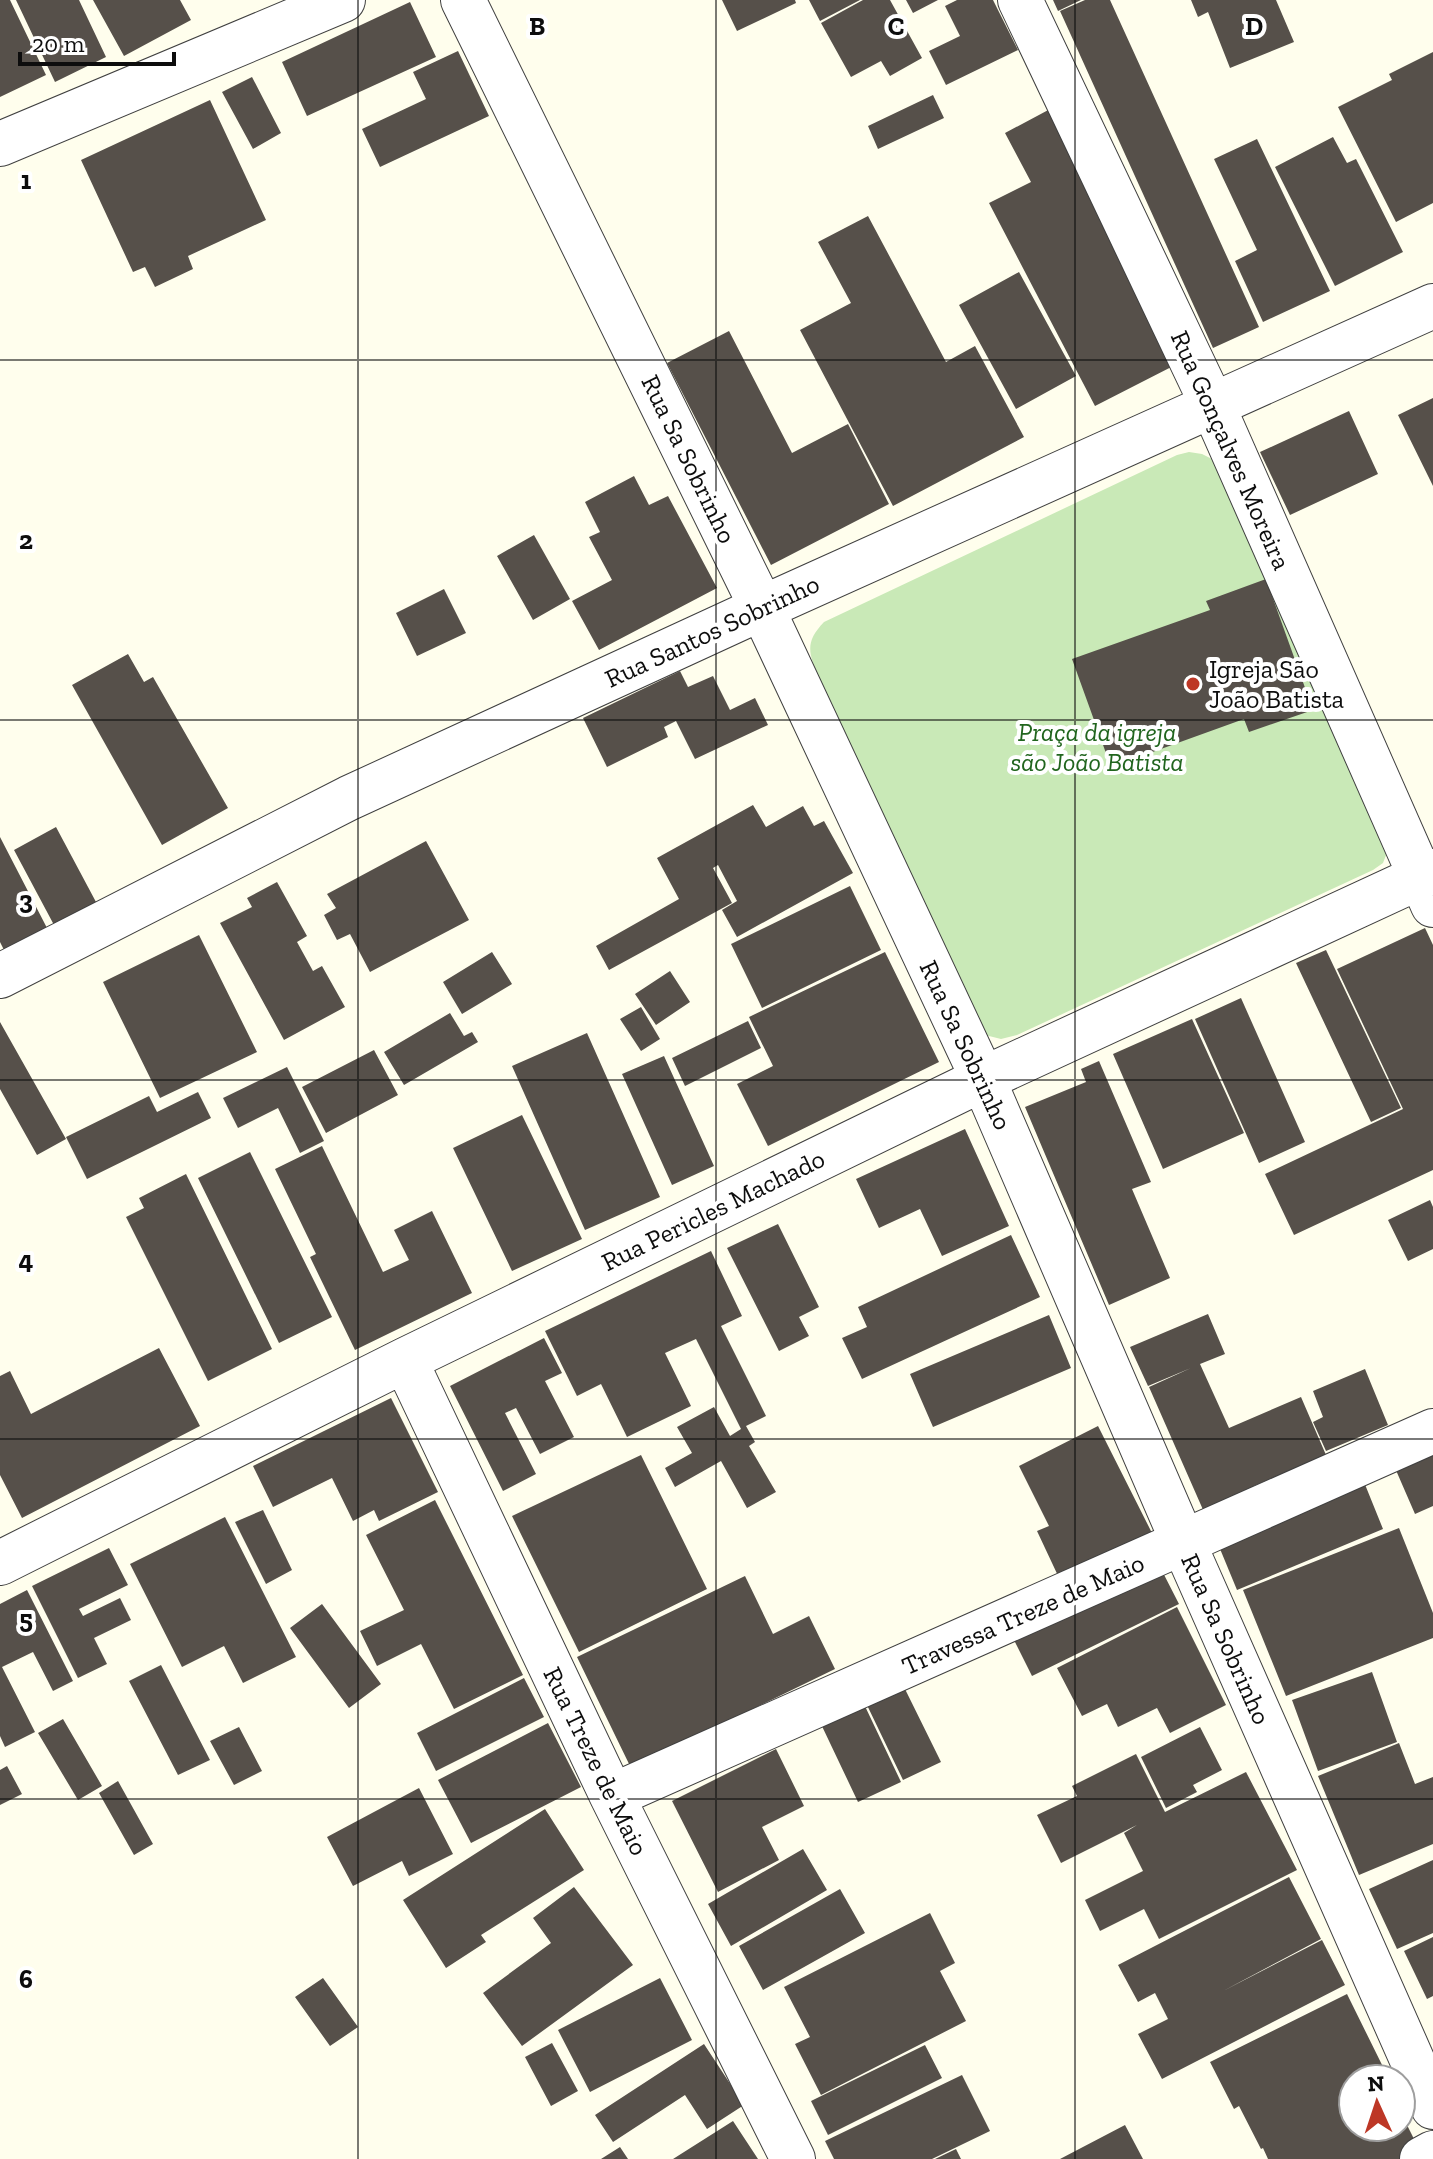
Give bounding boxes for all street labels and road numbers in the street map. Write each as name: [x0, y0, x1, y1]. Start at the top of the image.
street label: Rua Gonçalves Moreira: [1164, 326, 1298, 575]
street label: Rua Sa Sobrinho: [634, 370, 744, 548]
street label: Rua Santos Sobrinho: [600, 567, 824, 695]
street label: Rua Sa Sobrinho: [913, 955, 1019, 1135]
street label: Rua Pericles Machado: [596, 1142, 830, 1278]
street label: Travessa Treze de Maio: [897, 1546, 1149, 1682]
street label: Rua Sa Sobrinho: [1174, 1549, 1278, 1729]
street label: Rua Treze de Maio: [536, 1661, 656, 1861]

